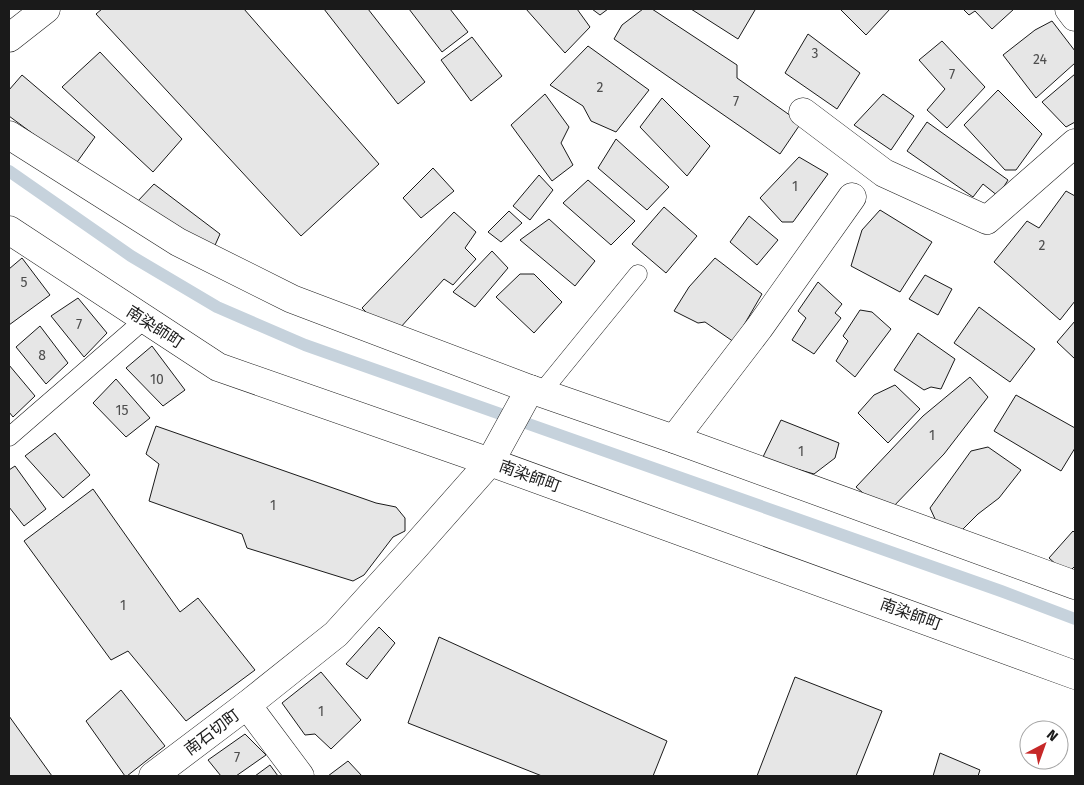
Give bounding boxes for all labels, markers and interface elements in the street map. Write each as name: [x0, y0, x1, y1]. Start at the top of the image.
house number: 3: [812, 45, 819, 62]
house number: 24: [1033, 51, 1048, 68]
house number: 7: [949, 66, 955, 83]
house number: 2: [597, 79, 604, 96]
house number: 7: [733, 93, 739, 110]
house number: 1: [792, 178, 798, 195]
house number: 2: [1039, 237, 1046, 254]
house number: 5: [20, 274, 28, 291]
street label: 南染師町: [123, 302, 187, 352]
house number: 7: [76, 316, 82, 333]
house number: 8: [38, 347, 46, 364]
house number: 10: [150, 371, 164, 388]
house number: 15: [115, 402, 129, 419]
house number: 1: [929, 427, 935, 444]
house number: 1: [798, 443, 804, 460]
street label: 南染師町: [497, 456, 563, 496]
house number: 1: [270, 497, 276, 514]
street label: 南染師町: [878, 594, 944, 634]
house number: 1: [120, 597, 126, 614]
house number: 1: [318, 703, 324, 720]
street label: 南石切町: [181, 705, 243, 759]
north arrow: [1019, 720, 1069, 770]
text: N: [1043, 726, 1061, 745]
house number: 7: [234, 749, 240, 766]

